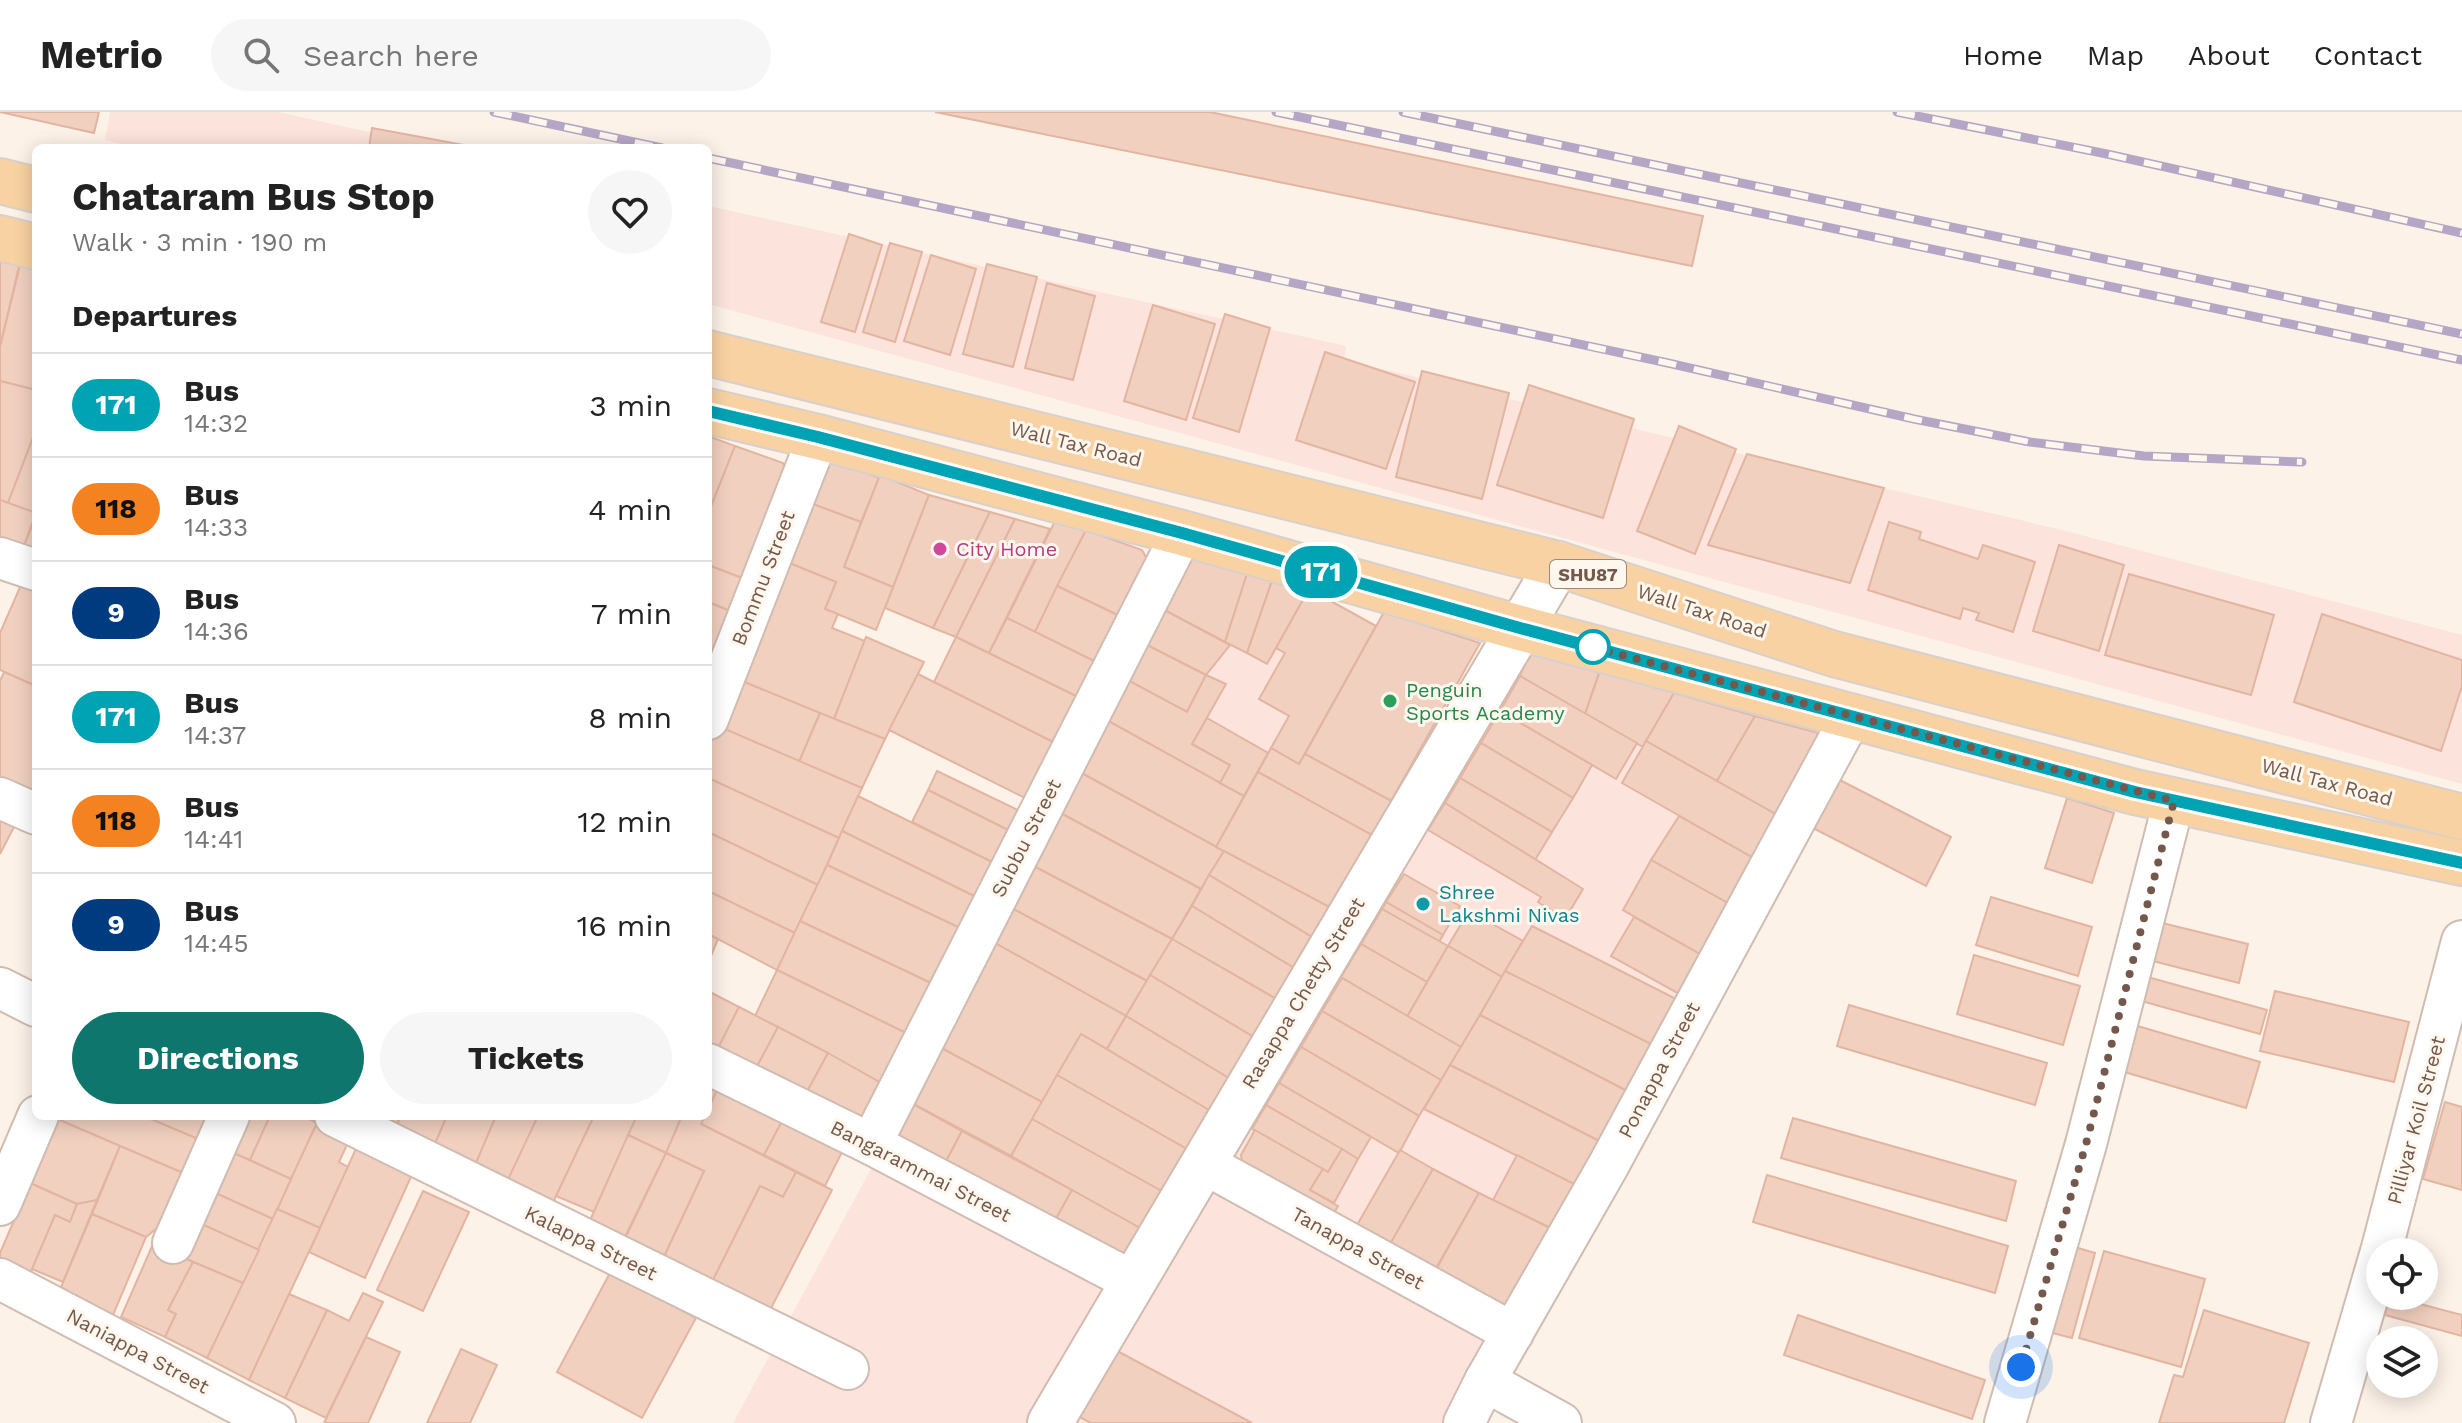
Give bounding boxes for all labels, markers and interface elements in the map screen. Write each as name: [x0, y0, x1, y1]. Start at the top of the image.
search box: [211, 19, 771, 91]
text: Metrio: [40, 33, 163, 77]
icon: search: [239, 33, 283, 77]
text: Search here: [303, 38, 479, 73]
text: Home: [1963, 39, 2043, 72]
text: Map: [2087, 39, 2144, 72]
text: About: [2188, 39, 2270, 72]
text: Contact: [2314, 39, 2422, 72]
button: heart: [588, 170, 672, 254]
text: Chataram Bus Stop: [72, 175, 435, 219]
text: Walk · 3 min · 190 m: [72, 227, 327, 257]
text: Departures: [72, 298, 237, 333]
text: Bus: [184, 373, 239, 408]
text: 171: [95, 388, 137, 421]
text: 3 min: [589, 388, 672, 423]
text: 14:32: [184, 408, 248, 438]
street label: Wall Tax Road: [1008, 416, 1144, 472]
text: Bus: [184, 477, 239, 512]
text: 118: [95, 492, 137, 525]
text: 4 min: [588, 492, 672, 527]
street label: Bommu Street: [726, 507, 800, 649]
text: 14:33: [184, 512, 248, 542]
place label: City Home: [956, 537, 1057, 561]
marker: City Home: [931, 540, 949, 558]
line badge: 171: [1275, 546, 1367, 598]
text: 171: [1300, 555, 1342, 588]
road number: SHU87: [1550, 560, 1626, 588]
street label: Wall Tax Road: [1634, 579, 1770, 643]
text: Bus: [184, 581, 239, 616]
text: 9: [107, 596, 125, 629]
text: 7 min: [591, 596, 672, 631]
text: 14:36: [184, 616, 249, 646]
unlabelled marker: [1576, 630, 1610, 664]
place label: Penguin Sports Academy: [1406, 678, 1565, 725]
text: Bus: [184, 685, 239, 720]
marker: Penguin Sports Academy: [1381, 692, 1399, 710]
text: 171: [95, 700, 137, 733]
text: 8 min: [588, 700, 672, 735]
text: 14:37: [184, 720, 246, 750]
street label: Wall Tax Road: [2259, 753, 2395, 811]
street label: Subbu Street: [986, 774, 1066, 901]
text: Bus: [184, 789, 239, 824]
text: 118: [95, 804, 137, 837]
text: 12 min: [577, 804, 672, 839]
text: 14:41: [184, 824, 243, 854]
place label: Shree Lakshmi Nivas: [1439, 880, 1580, 927]
street label: Rasappa Chetty Street: [1236, 892, 1370, 1093]
text: Bus: [184, 893, 239, 928]
marker: Shree Lakshmi Nivas: [1414, 895, 1432, 913]
text: 9: [107, 908, 125, 941]
text: 16 min: [577, 908, 672, 943]
text: 14:45: [184, 928, 249, 958]
street label: Ponappa Street: [1613, 997, 1705, 1142]
button: Directions: [72, 1012, 364, 1104]
button: Tickets: [380, 1012, 672, 1104]
street label: Pilliyar Koil Street: [2382, 1033, 2450, 1207]
street label: Bangarammai Street: [827, 1115, 1016, 1227]
street label: Kalappa Street: [521, 1201, 662, 1286]
street label: Tanappa Street: [1287, 1202, 1429, 1295]
map controls: [2366, 1238, 2438, 1398]
button: locate: [2366, 1238, 2438, 1310]
street label: Naniappa Street: [63, 1303, 214, 1399]
button: layers: [2366, 1326, 2438, 1398]
your location: [2001, 1347, 2041, 1387]

